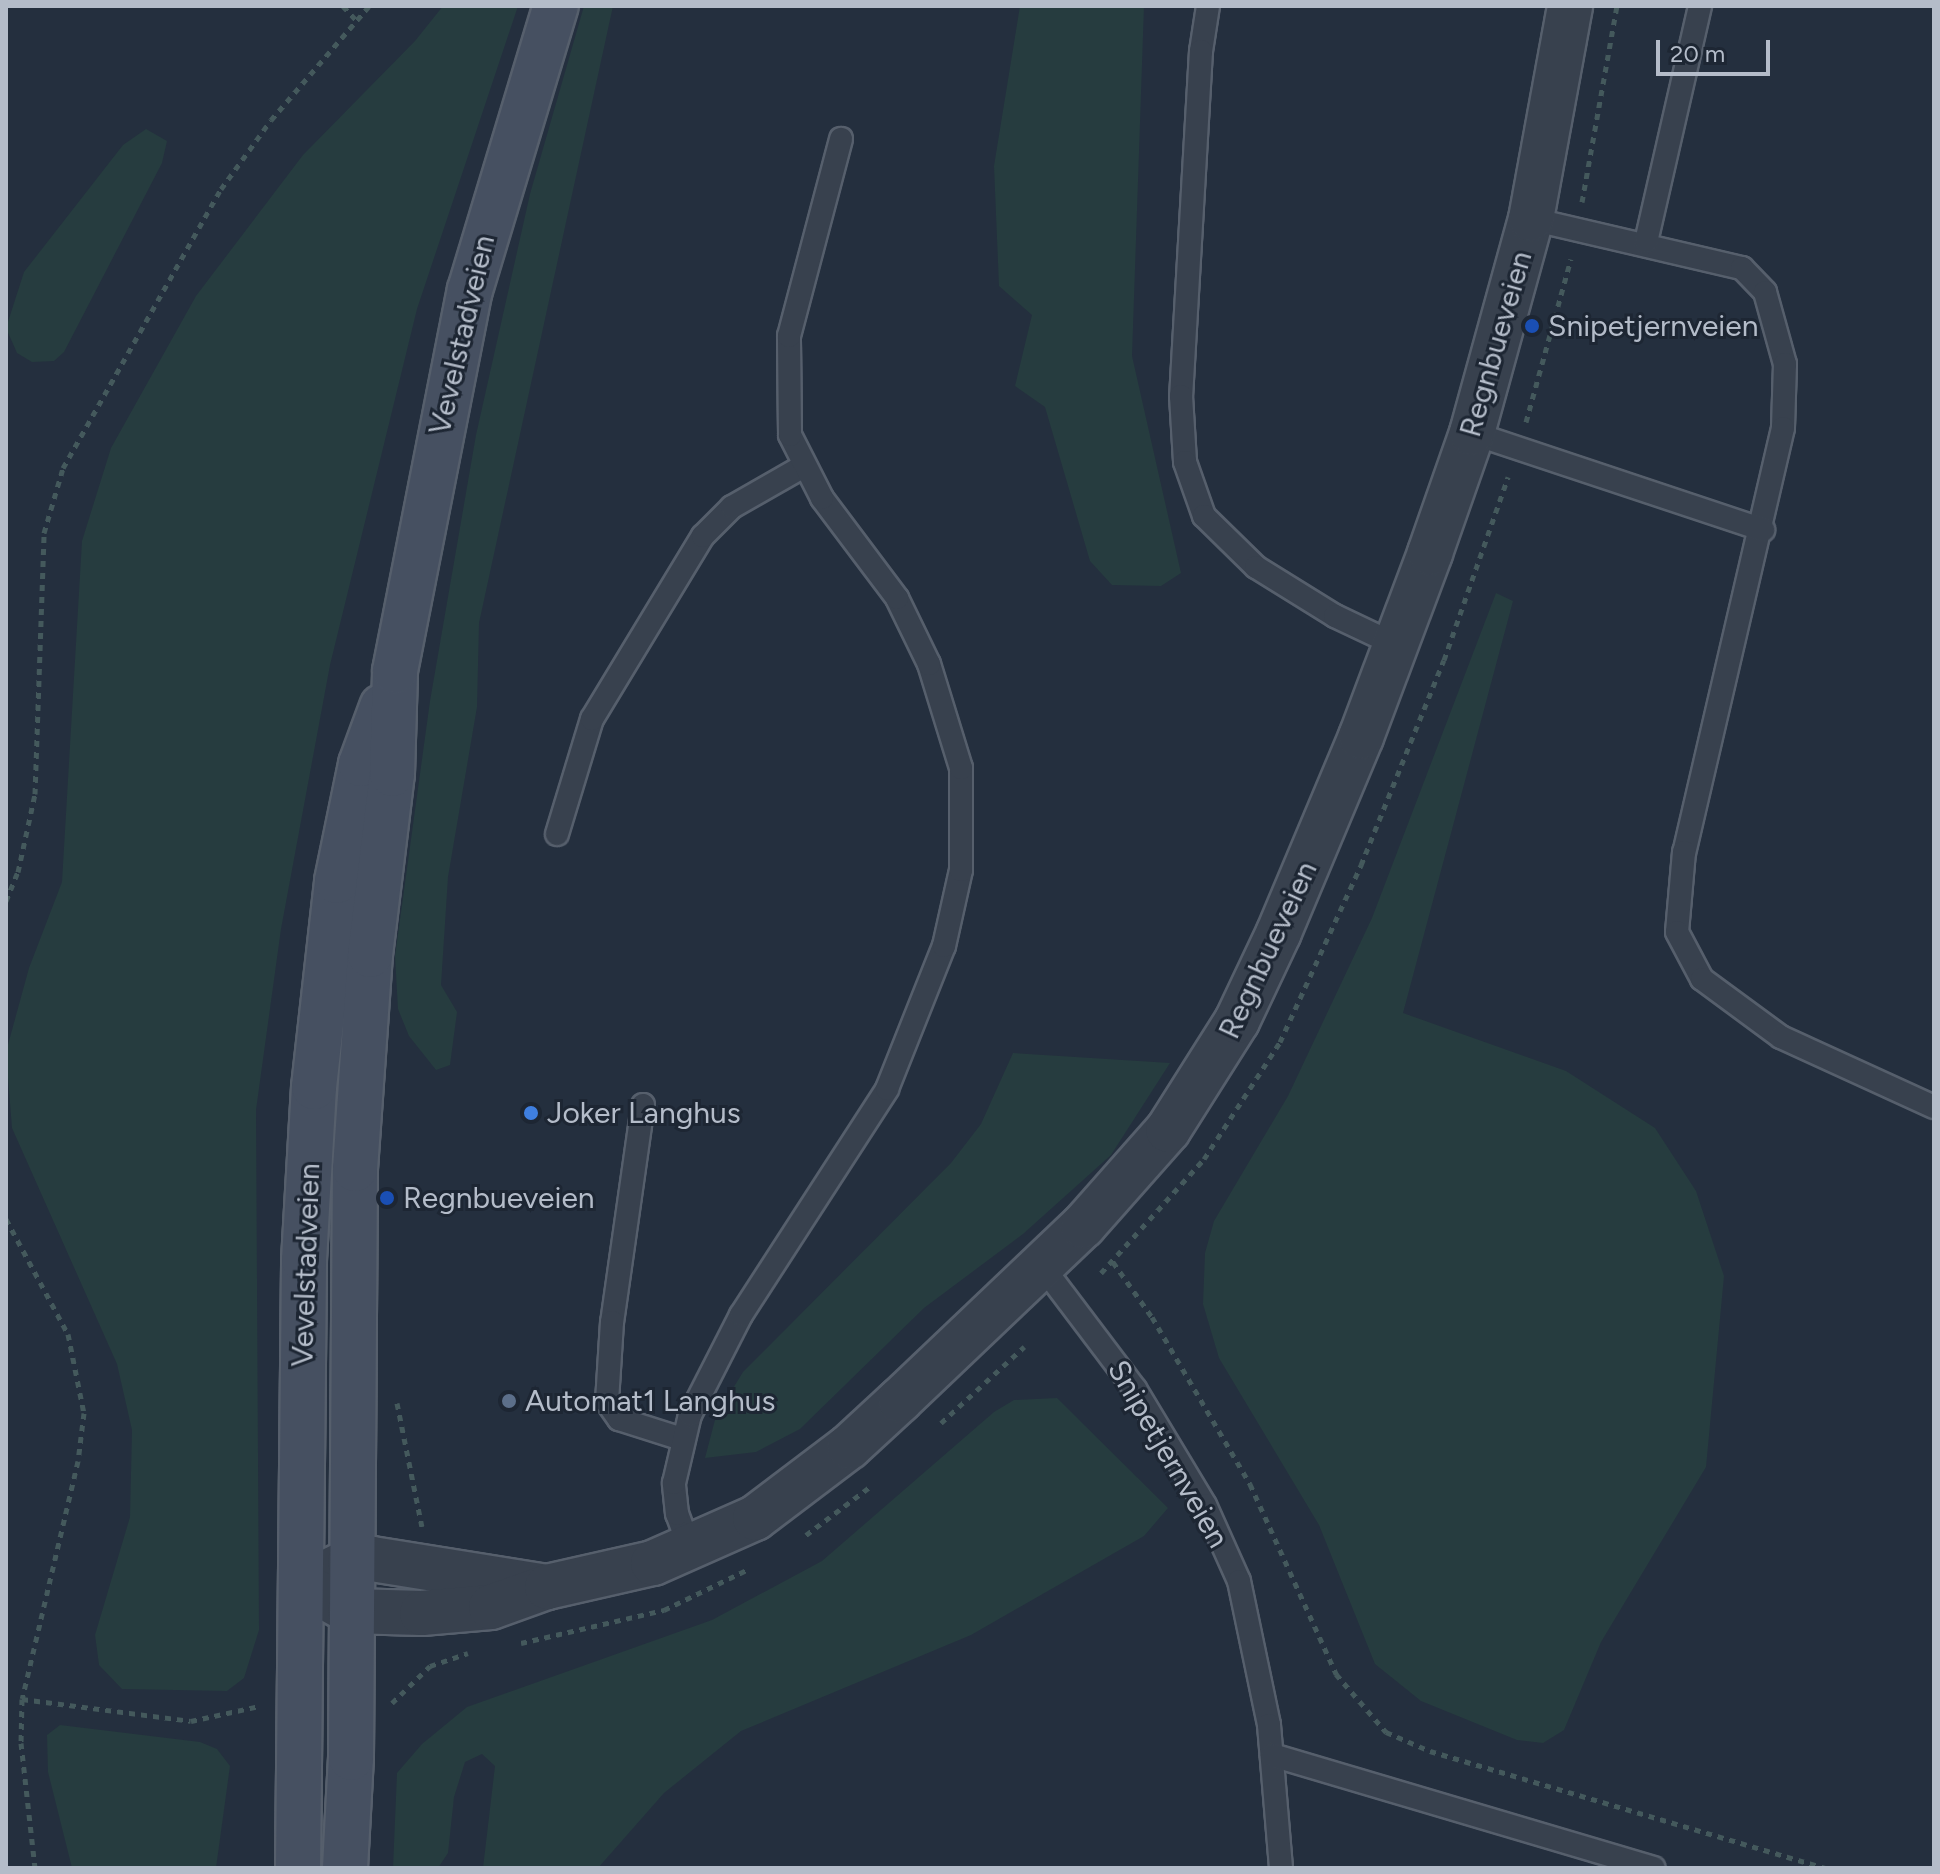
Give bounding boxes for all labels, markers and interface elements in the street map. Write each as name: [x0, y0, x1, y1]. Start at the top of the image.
scale bar: [1660, 24, 1774, 74]
text: 20 m: [1670, 39, 1725, 68]
street label: Vevelstadveien: [422, 232, 502, 438]
street label: Regnbueveien: [1452, 247, 1540, 441]
place label: Snipetjernveien: [1548, 308, 1758, 344]
marker: Snipetjernveien: [1523, 317, 1541, 335]
street label: Regnbueveien: [1211, 856, 1325, 1044]
place label: Joker Langhus: [547, 1095, 741, 1131]
marker: Joker Langhus: [522, 1104, 540, 1122]
street label: Vevelstadveien: [284, 1163, 328, 1367]
place label: Regnbueveien: [403, 1180, 595, 1216]
marker: Regnbueveien: [378, 1189, 396, 1207]
street label: Snipetjernveien: [1100, 1354, 1236, 1554]
place label: Automat1 Langhus: [525, 1383, 775, 1419]
marker: Automat1 Langhus: [500, 1392, 518, 1410]

